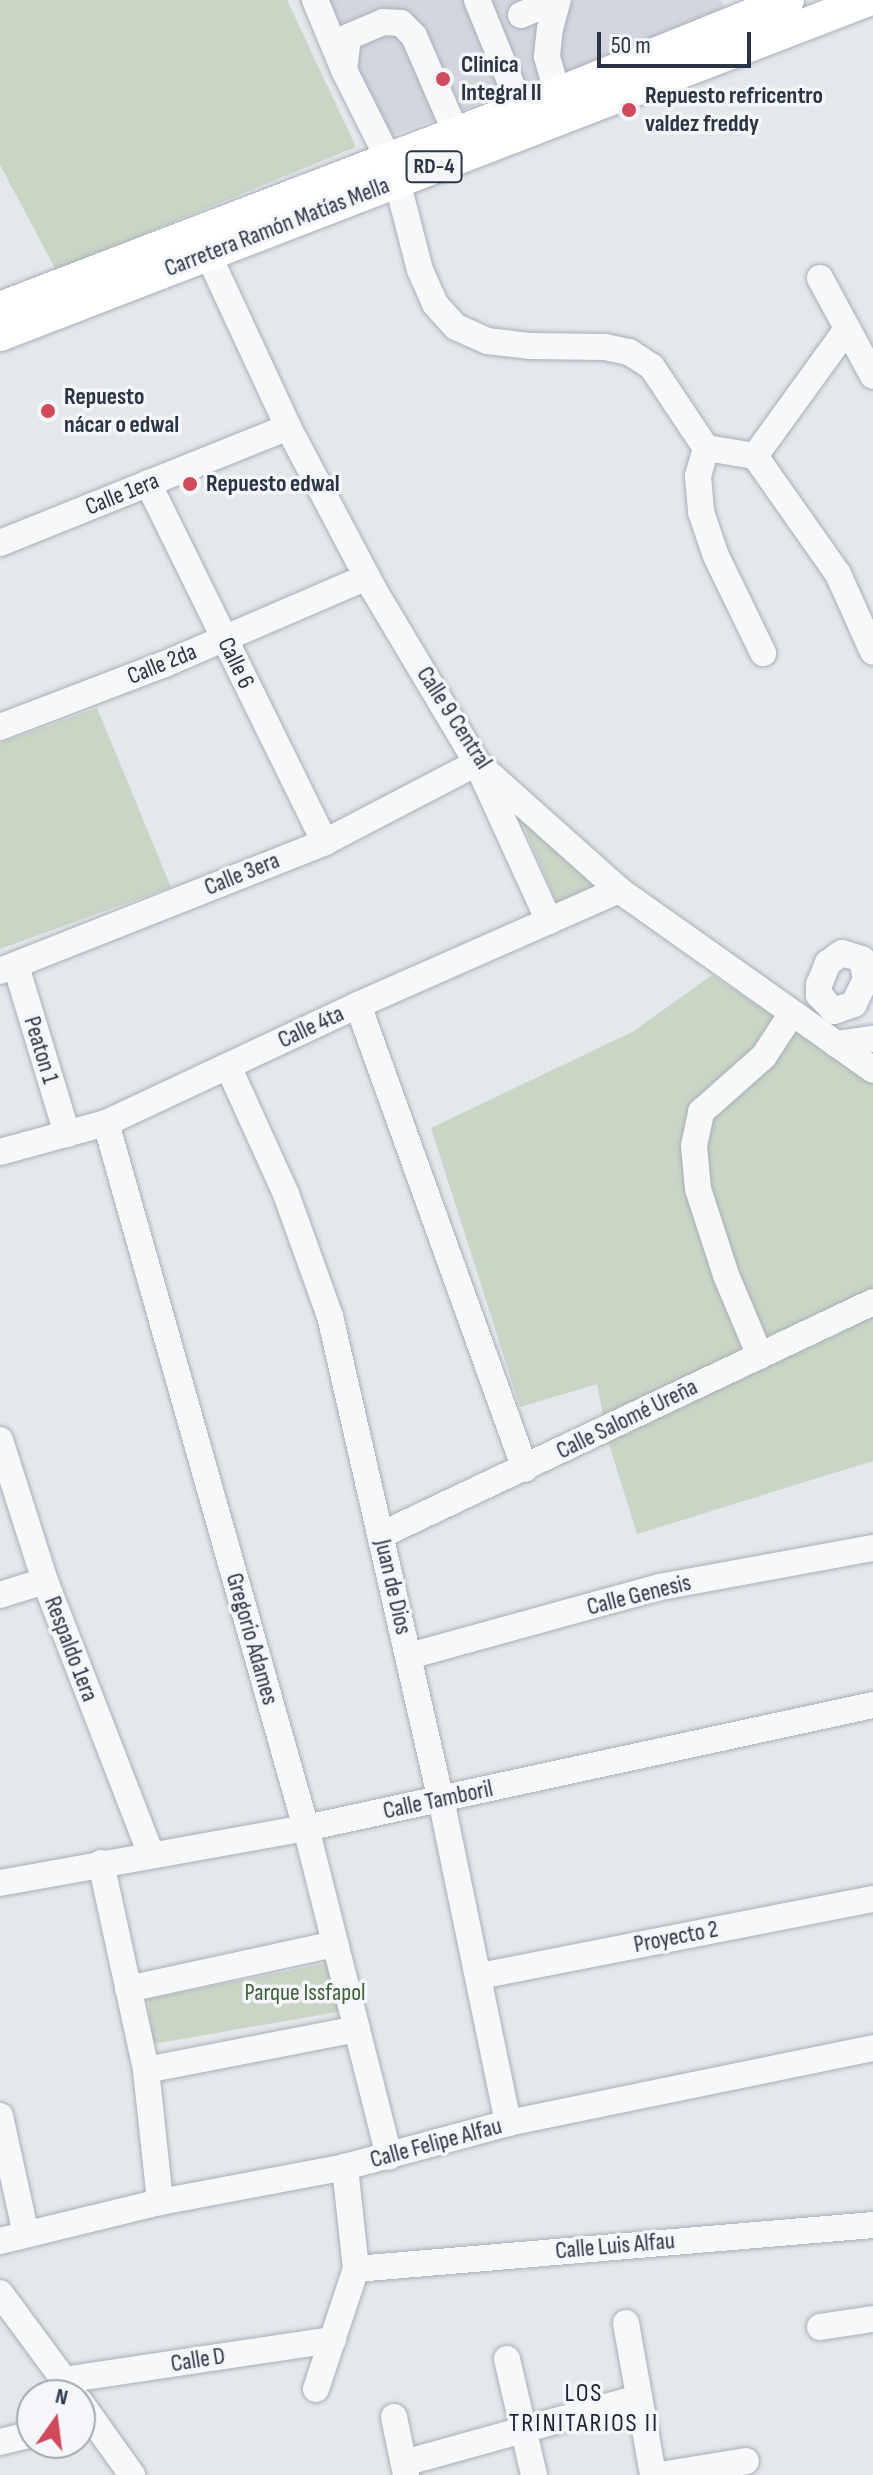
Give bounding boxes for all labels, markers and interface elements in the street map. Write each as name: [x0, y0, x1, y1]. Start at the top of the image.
scale bar: [601, 16, 755, 66]
text: 50 m: [611, 31, 651, 60]
place label: Clinica Integral II: [461, 51, 541, 107]
marker: Clinica Integral II: [432, 68, 454, 90]
place label: Repuesto refricentro valdez freddy: [645, 82, 823, 138]
marker: Repuesto refricentro valdez freddy: [620, 101, 638, 119]
road number: RD-4: [404, 149, 464, 185]
street label: Carretera Ramón Matías Mella: [161, 171, 393, 283]
place label: Repuesto nácar o edwal: [64, 383, 179, 439]
marker: Repuesto nácar o edwal: [39, 402, 57, 420]
street label: Calle 1era: [81, 466, 163, 522]
place label: Repuesto edwal: [206, 470, 340, 498]
marker: Repuesto edwal: [181, 475, 199, 493]
street label: Calle 6: [211, 633, 261, 693]
street label: Calle 2da: [123, 637, 201, 691]
street label: Calle 9 Central: [410, 661, 498, 775]
street label: Calle 3era: [200, 846, 284, 902]
street label: Calle 4ta: [273, 999, 349, 1055]
street label: Peaton 1: [17, 1013, 65, 1087]
street label: Calle Salomé Ureña: [552, 1372, 702, 1466]
street label: Juan de Dios: [368, 1537, 418, 1637]
street label: Calle Genesis: [584, 1568, 694, 1622]
street label: Gregorio Adames: [219, 1570, 285, 1708]
street label: Respaldo 1era: [38, 1592, 104, 1706]
street label: Calle Tamboril: [381, 1774, 495, 1826]
street label: Proyecto 2: [631, 1915, 721, 1959]
park label: Parque Issfapol: [244, 1979, 366, 2007]
street label: Calle Felipe Alfau: [367, 2112, 505, 2174]
street label: Calle Luis Alfau: [554, 2226, 676, 2266]
street label: Calle D: [169, 2342, 227, 2378]
district label: LOS TRINITARIOS II: [509, 2378, 659, 2440]
north arrow: [16, 2379, 96, 2459]
text: N: [52, 2383, 70, 2412]

